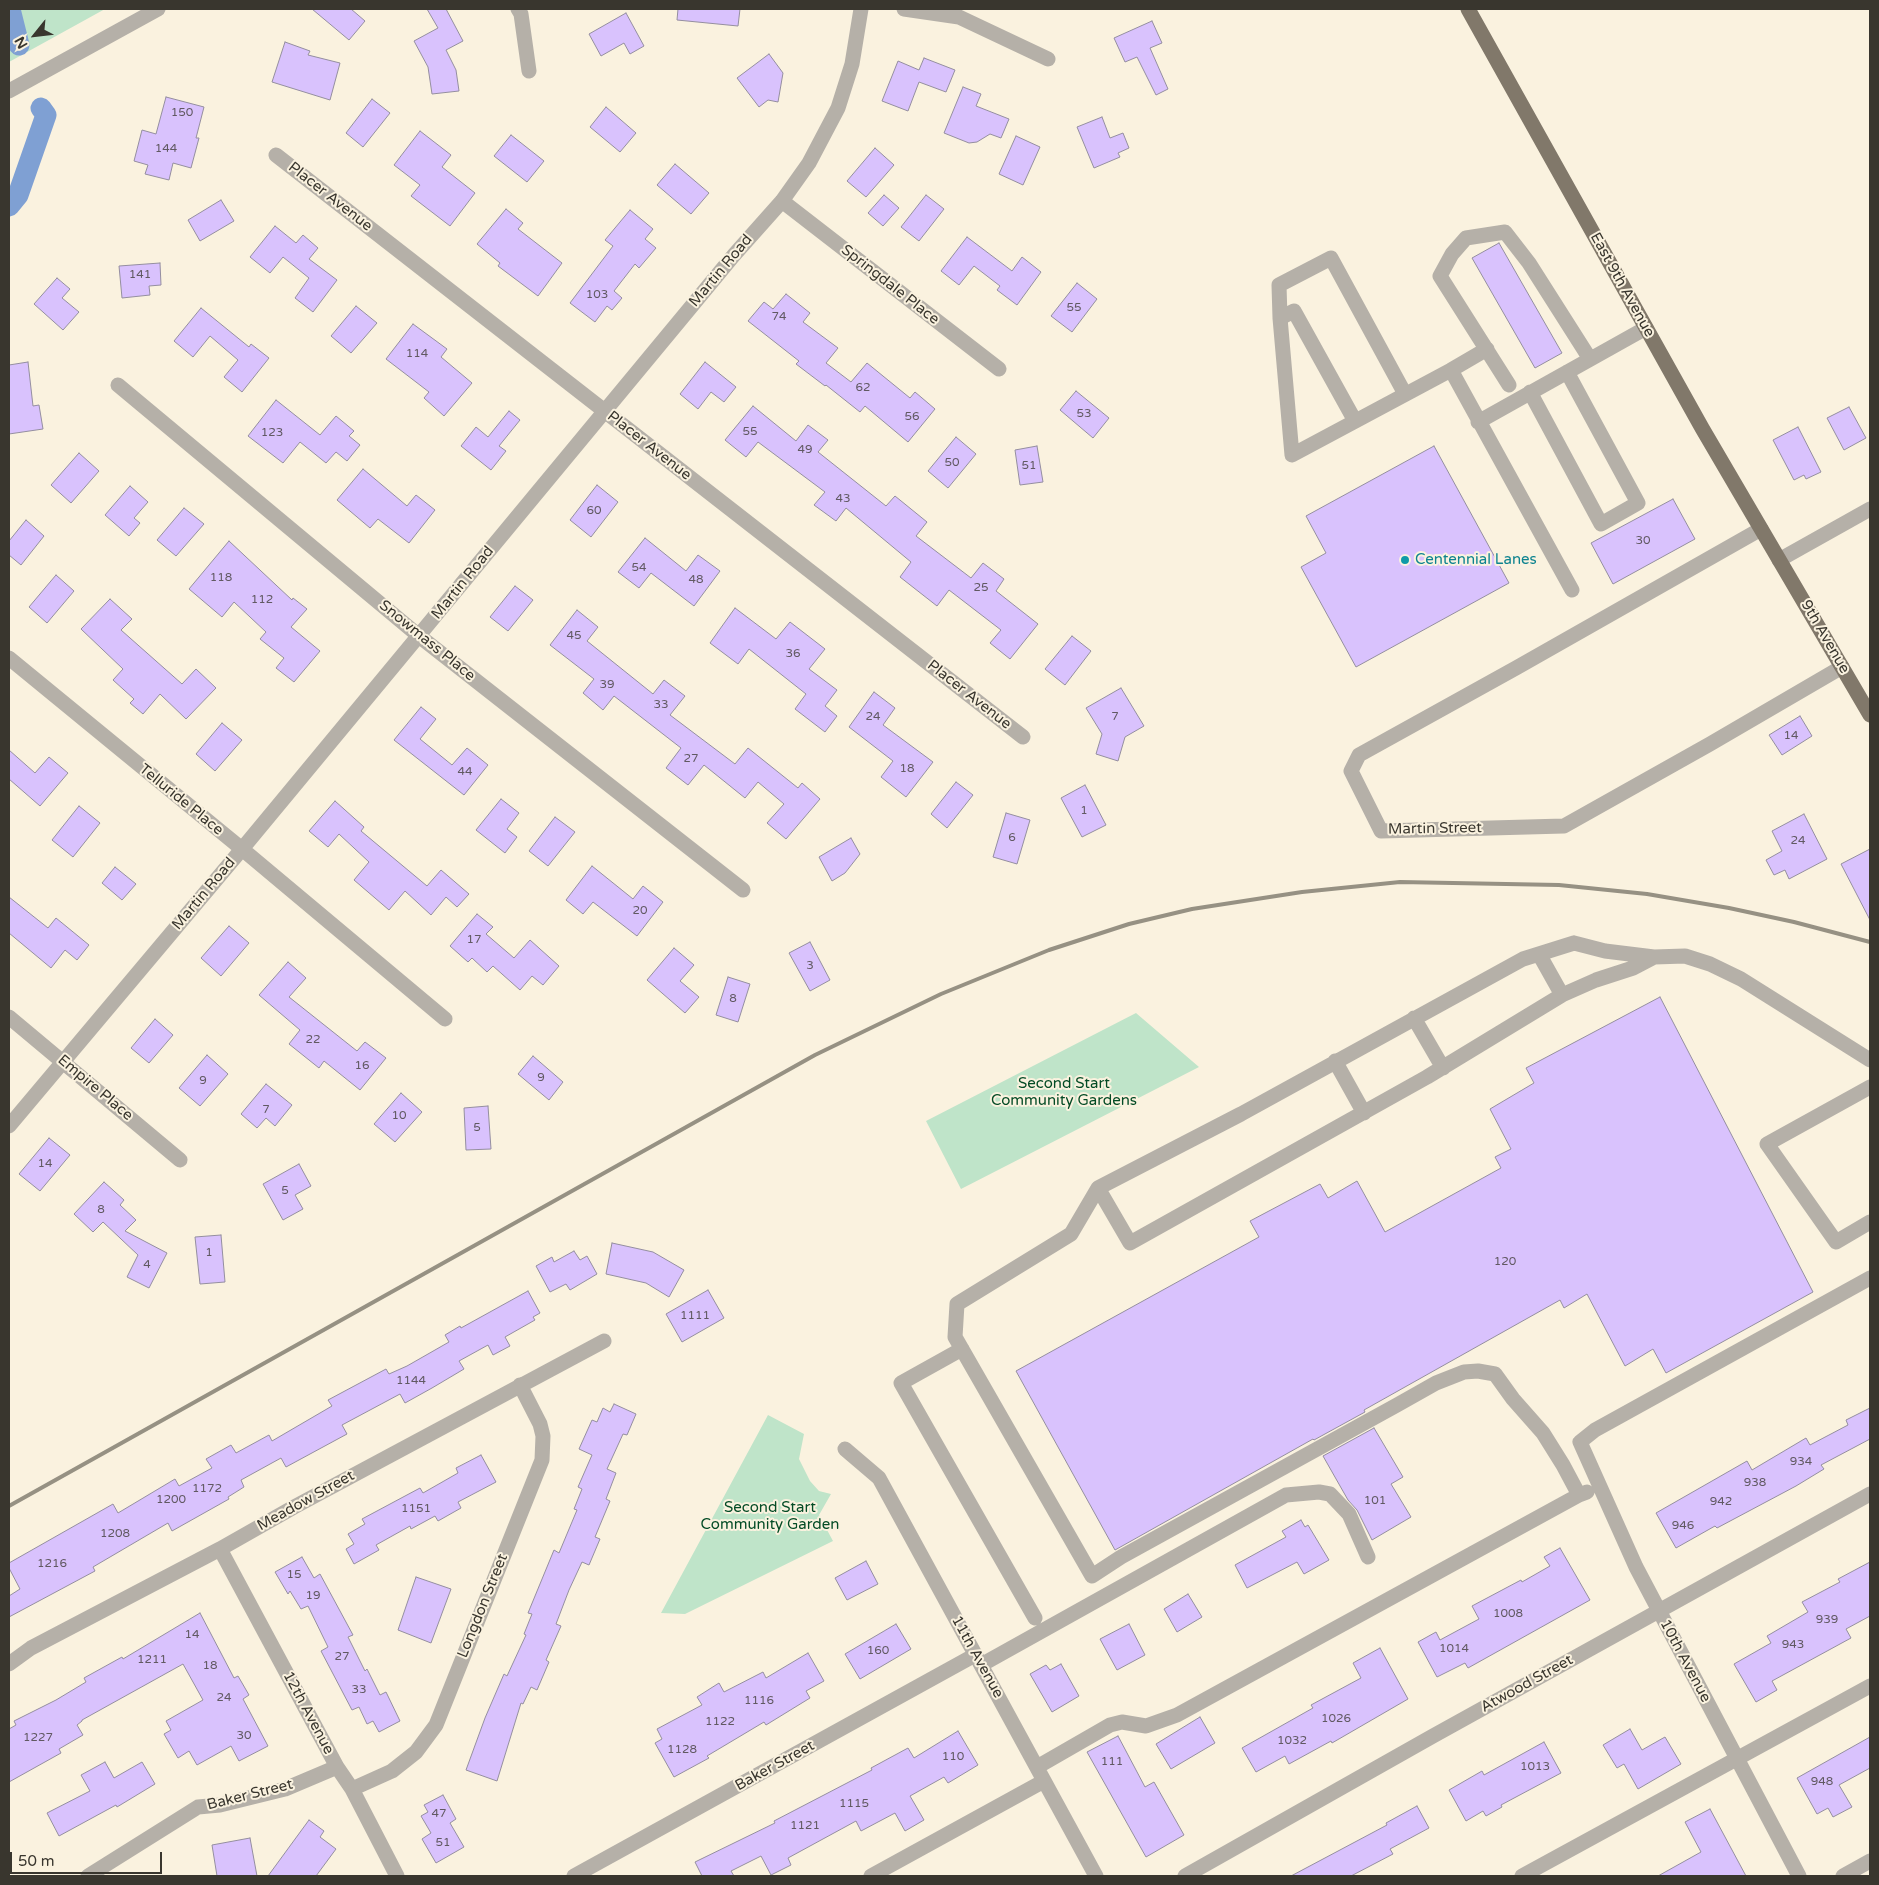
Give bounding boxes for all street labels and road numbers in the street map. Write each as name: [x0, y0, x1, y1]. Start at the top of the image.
street label: Placer Avenue: [284, 159, 376, 235]
street label: East 9th Avenue: [1586, 230, 1658, 340]
street label: Martin Road: [686, 231, 756, 311]
street label: Springdale Place: [837, 241, 943, 329]
street label: Placer Avenue: [603, 408, 695, 484]
street label: Martin Road: [428, 543, 498, 623]
street label: Snowmass Place: [375, 597, 479, 685]
street label: 9th Avenue: [1797, 597, 1853, 677]
street label: Placer Avenue: [923, 657, 1015, 733]
street label: Telluride Place: [135, 761, 227, 839]
street label: Martin Street: [1388, 819, 1482, 839]
street label: Martin Road: [169, 854, 239, 934]
street label: Empire Place: [54, 1051, 136, 1125]
street label: Meadow Street: [254, 1467, 358, 1535]
street label: Longdon Street: [454, 1551, 512, 1661]
street label: 11th Avenue: [947, 1613, 1007, 1701]
street label: 10th Avenue: [1656, 1616, 1714, 1706]
street label: Atwood Street: [1478, 1651, 1576, 1717]
street label: 12th Avenue: [279, 1668, 337, 1758]
street label: Baker Street: [732, 1737, 818, 1795]
street label: Baker Street: [205, 1776, 295, 1814]

